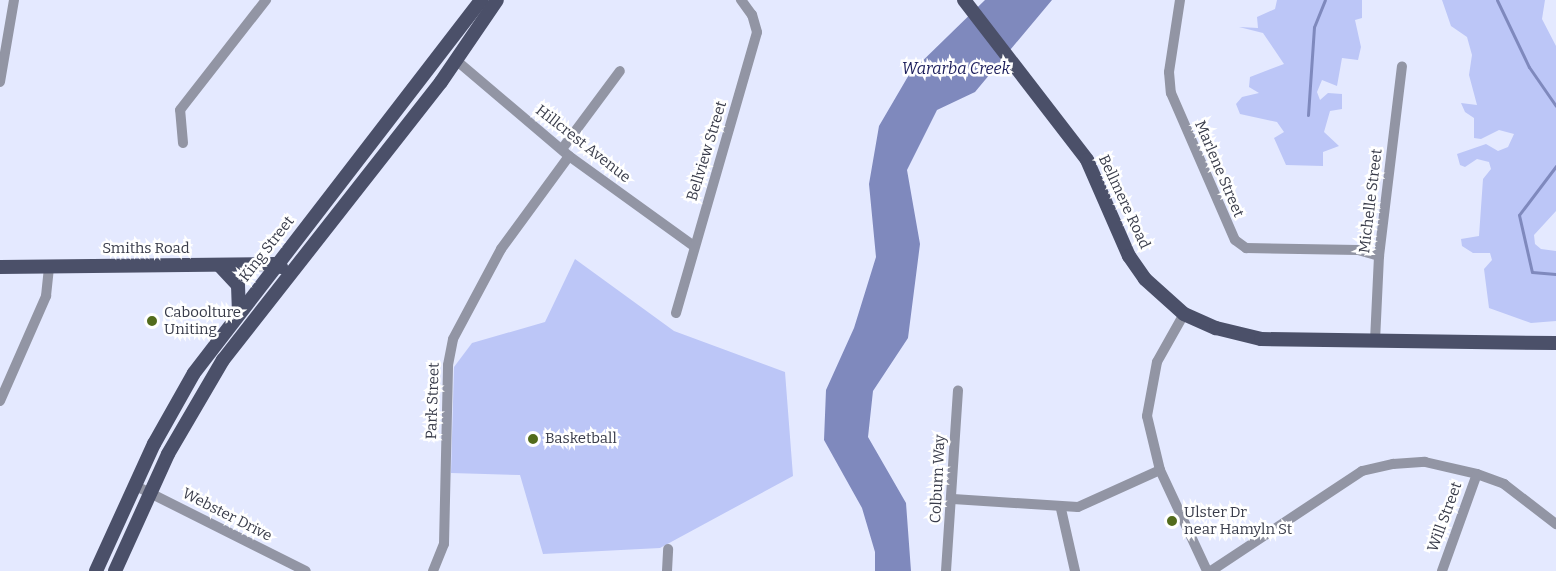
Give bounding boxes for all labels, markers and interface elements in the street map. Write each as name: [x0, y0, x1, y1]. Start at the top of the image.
water label: Wararba Creek: [902, 59, 1010, 79]
street label: Bellview Street: [683, 99, 731, 203]
street label: Hillcrest Avenue: [532, 101, 634, 187]
street label: Marlene Street: [1191, 118, 1247, 220]
street label: Michelle Street: [1356, 148, 1386, 254]
street label: Bellmere Road: [1094, 152, 1154, 252]
street label: King Street: [236, 213, 298, 285]
street label: Smiths Road: [102, 240, 190, 258]
place label: Caboolture Uniting: [164, 303, 241, 338]
marker: Caboolture Uniting: [145, 314, 159, 328]
street label: Park Street: [423, 362, 443, 440]
place label: Basketball: [545, 430, 617, 448]
marker: Basketball: [526, 432, 540, 446]
street label: Colburn Way: [927, 434, 949, 524]
street label: Will Street: [1424, 480, 1466, 554]
street label: Webster Drive: [179, 485, 275, 545]
place label: Ulster Dr near Hamyln St: [1184, 503, 1292, 538]
marker: Ulster Dr near Hamyln St: [1165, 514, 1179, 528]

